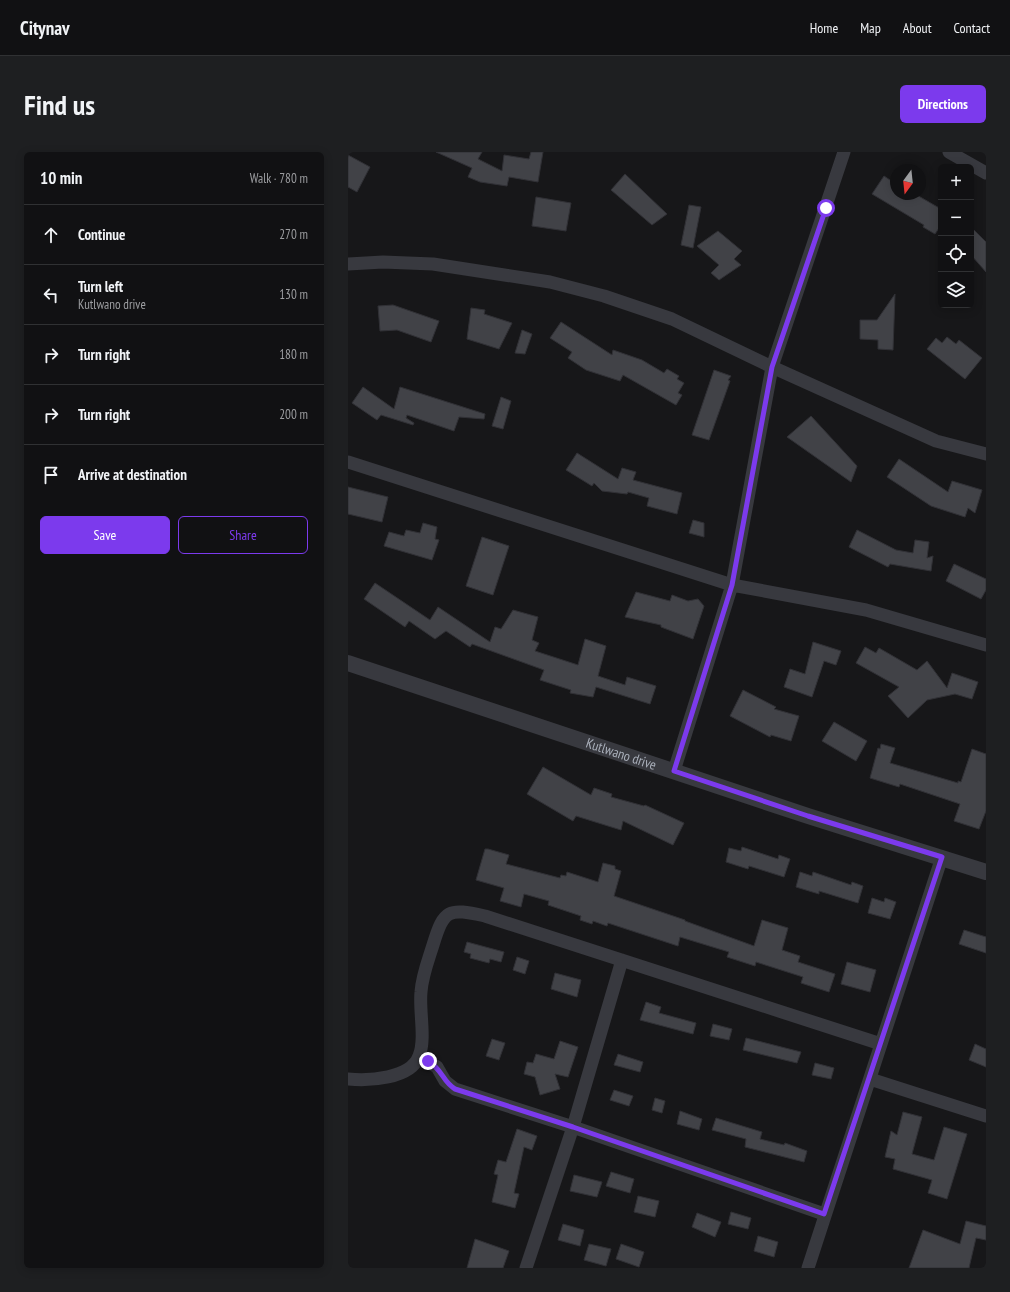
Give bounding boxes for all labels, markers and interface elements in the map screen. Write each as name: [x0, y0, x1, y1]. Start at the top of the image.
text: Citynav: [20, 16, 70, 40]
text: Home: [810, 19, 838, 37]
text: Map: [860, 19, 881, 37]
text: About: [903, 19, 932, 37]
text: Contact: [954, 19, 990, 37]
button: Directions: [900, 85, 986, 123]
text: Find us: [24, 86, 95, 123]
north arrow: [890, 164, 926, 200]
map controls: [938, 164, 974, 308]
button: +: [938, 164, 974, 200]
text: 10 min: [40, 167, 82, 189]
text: Walk · 780 m: [250, 170, 308, 187]
route start: [817, 199, 835, 217]
button: −: [938, 200, 974, 236]
icon: ahead: [40, 224, 62, 246]
text: Continue: [78, 225, 125, 244]
text: 270 m: [279, 226, 308, 243]
button: locate: [938, 236, 974, 272]
button: layers: [938, 272, 974, 308]
text: Turn left: [78, 277, 123, 296]
icon: left: [40, 284, 62, 306]
text: 130 m: [279, 286, 308, 303]
text: Kutlwano drive: [78, 296, 146, 313]
icon: right: [40, 344, 62, 366]
text: Turn right: [78, 345, 130, 364]
text: 180 m: [279, 346, 308, 363]
icon: right: [40, 404, 62, 426]
text: Turn right: [78, 405, 130, 424]
text: 200 m: [279, 406, 308, 423]
icon: arrive: [40, 464, 62, 486]
text: Arrive at destination: [78, 465, 187, 484]
button: Save: [40, 516, 170, 554]
button: Share: [178, 516, 308, 554]
street label: Kutlwano drive: [584, 734, 659, 774]
route end: [419, 1052, 437, 1070]

